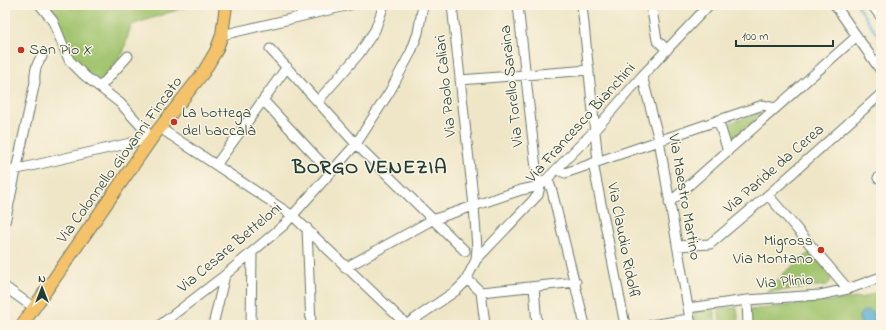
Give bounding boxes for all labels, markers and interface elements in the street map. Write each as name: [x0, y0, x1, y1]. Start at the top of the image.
scale bar: [736, 22, 833, 48]
street label: Via Torello Saraina: [494, 24, 530, 149]
text: 100 m: [742, 28, 769, 46]
street label: Via Paolo Caliari: [429, 33, 463, 140]
place label: San Pio X: [29, 38, 93, 62]
marker: San Pio X: [16, 45, 26, 55]
street label: Via Francesco Bianchini: [520, 57, 642, 189]
street label: Via Colonnello Giovanni Fincato: [51, 71, 189, 249]
place label: La bottega del baccalà: [182, 101, 256, 143]
marker: La bottega del baccalà: [169, 117, 179, 127]
street label: Via Paride da Cerea: [717, 118, 830, 220]
street label: Via Maestro Martino: [661, 131, 707, 262]
district label: BORGO VENEZIA: [291, 154, 448, 183]
street label: Via Claudio Ridolfi: [600, 179, 646, 302]
street label: Via Cesare Betteloni: [172, 197, 288, 300]
place label: Migross Via Montano: [732, 229, 813, 271]
marker: Migross Via Montano: [816, 245, 826, 255]
north arrow: [22, 268, 62, 308]
street label: Via Plinio: [755, 268, 814, 296]
text: N: [38, 271, 46, 287]

